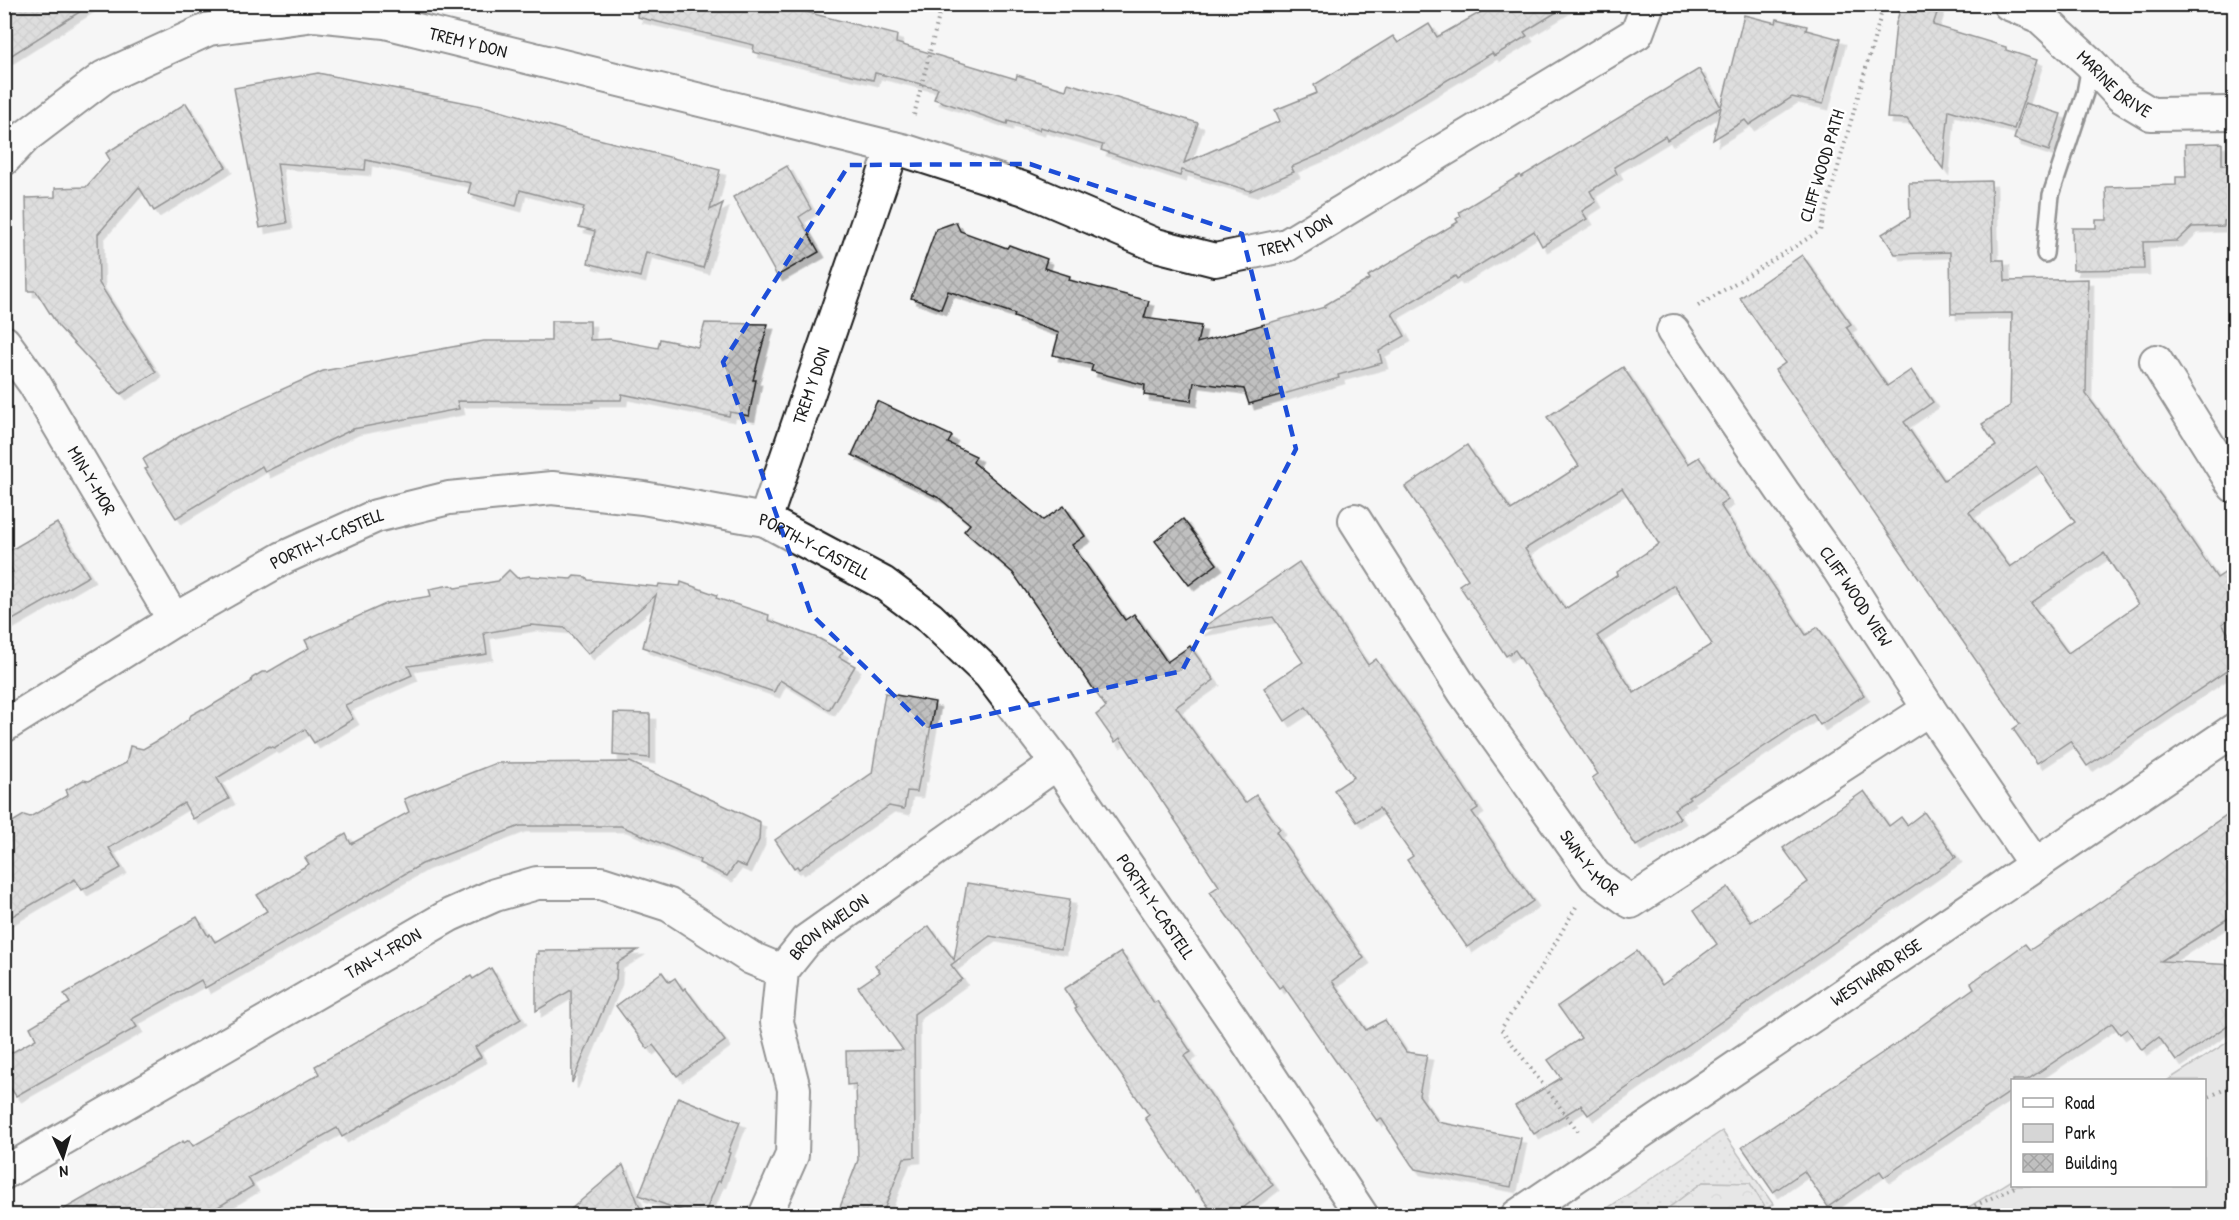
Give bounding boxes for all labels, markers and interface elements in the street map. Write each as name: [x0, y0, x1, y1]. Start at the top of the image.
street label: TREM Y DON: [427, 20, 510, 64]
street label: MARINE DRIVE: [2072, 44, 2156, 123]
street label: CLIFF WOOD PATH: [1793, 106, 1851, 225]
street label: TREM Y DON: [1256, 207, 1337, 263]
street label: TREM Y DON: [786, 344, 836, 427]
street label: MIN-Y-MOR: [62, 441, 122, 519]
street label: PORTH-Y-CASTELL: [265, 501, 387, 575]
street label: PORTH-Y-CASTELL: [757, 506, 875, 586]
street label: CLIFF WOOD VIEW: [1814, 541, 1898, 651]
street label: SWN-Y-MOR: [1554, 825, 1624, 901]
street label: PORTH-Y-CASTELL: [1111, 849, 1201, 965]
street label: BRON AWELON: [783, 888, 873, 965]
street label: TAN-Y-FRON: [340, 921, 425, 985]
street label: WESTWARD RISE: [1825, 932, 1927, 1012]
legend: [2011, 1079, 2206, 1187]
text: Road: [2065, 1090, 2095, 1115]
text: Park: [2065, 1120, 2096, 1145]
north arrow: [33, 1127, 93, 1187]
text: Building: [2065, 1150, 2117, 1175]
text: N: [59, 1161, 69, 1183]

